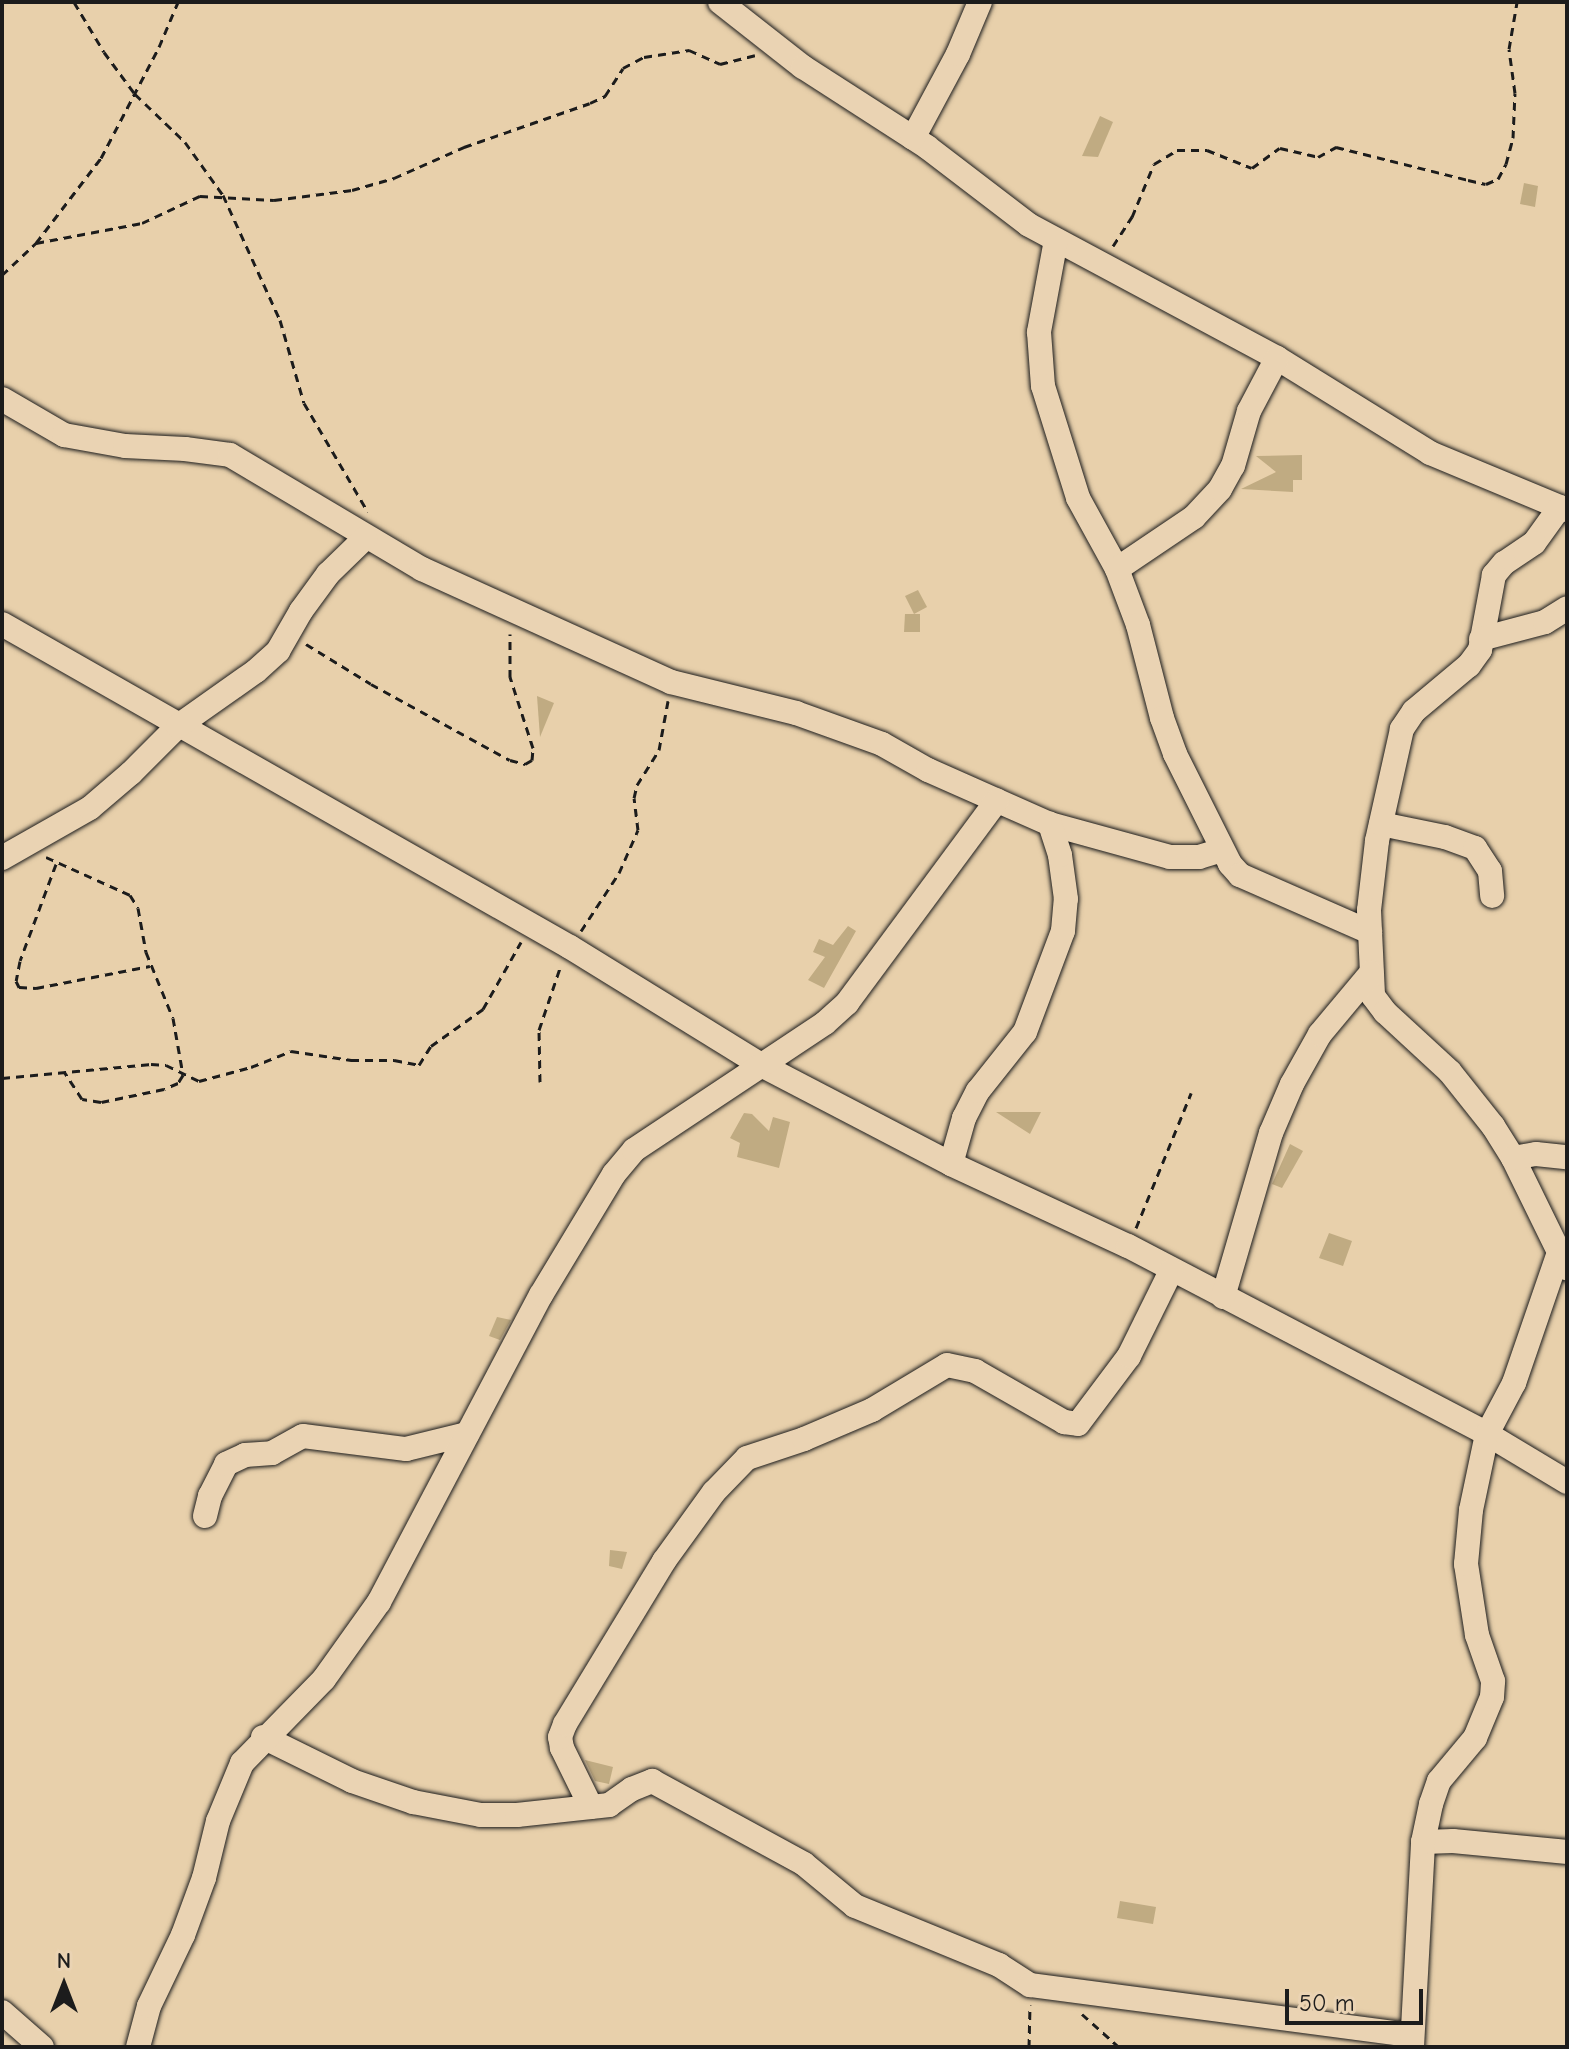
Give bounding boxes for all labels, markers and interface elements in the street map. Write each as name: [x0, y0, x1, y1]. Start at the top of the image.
north arrow: [24, 1945, 104, 2025]
text: N: [57, 1948, 71, 1974]
scale bar: [1289, 1973, 1427, 2023]
text: 50 m: [1299, 1989, 1355, 2017]

